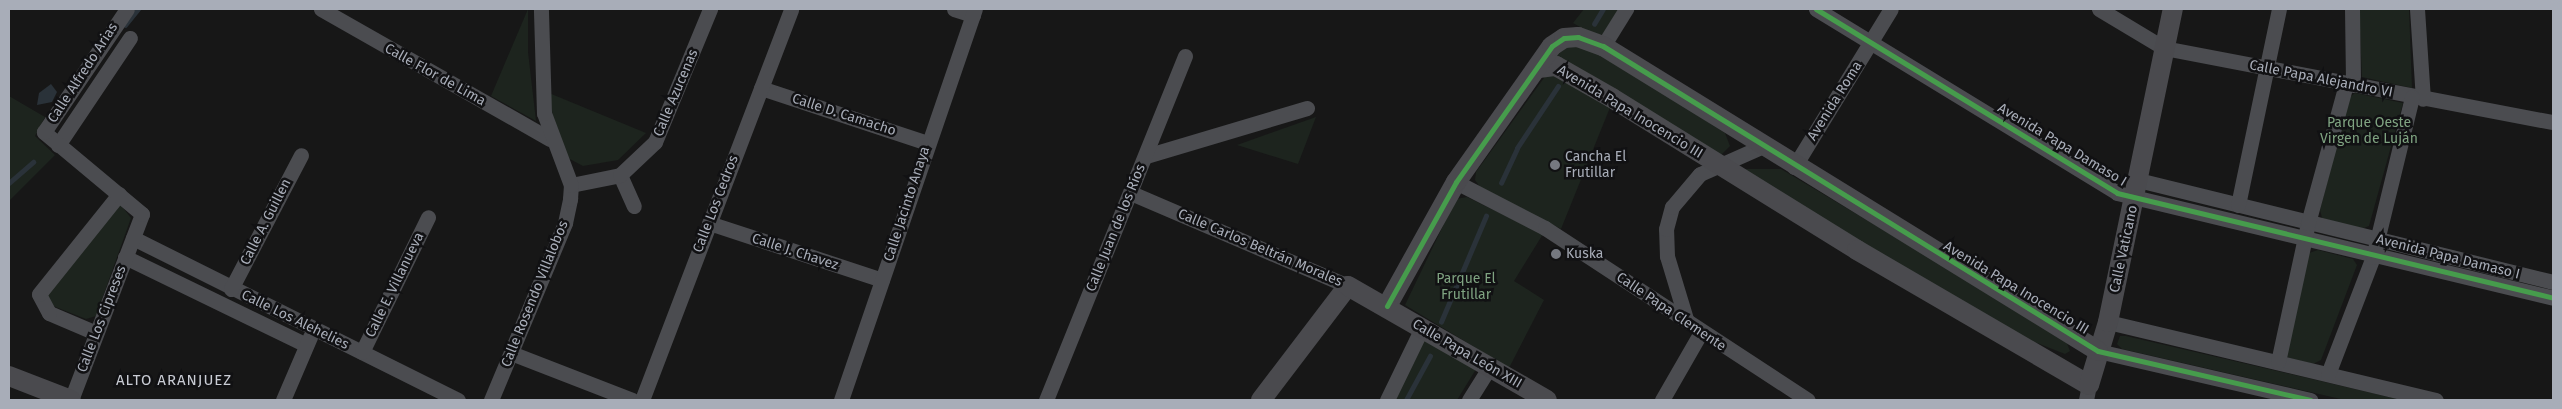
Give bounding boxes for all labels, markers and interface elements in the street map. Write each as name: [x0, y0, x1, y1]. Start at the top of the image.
street label: Calle Alfredo Arias: [44, 20, 122, 126]
street label: Calle Flor de Lima: [382, 40, 488, 110]
street label: Calle Azucenas: [650, 47, 702, 139]
street label: Calle Papa Alejandro VI: [2248, 57, 2394, 101]
street label: Avenida Roma: [1804, 58, 1866, 144]
street label: Avenida Papa Inocencio III: [1554, 62, 1706, 162]
street label: Calle D. Camacho: [790, 90, 898, 140]
street label: Avenida Papa Damaso I: [1995, 100, 2129, 190]
park label: Parque Oeste Virgen de Luján: [2320, 115, 2418, 148]
street label: Calle Jacinto Anaya: [880, 144, 934, 264]
place label: Cancha El Frutillar: [1565, 149, 1626, 182]
street label: Calle Los Cedros: [690, 153, 742, 255]
marker: Cancha El Frutillar: [1549, 159, 1561, 171]
street label: Calle Juan de los Ríos: [1083, 162, 1149, 294]
street label: Calle A. Guillen: [237, 176, 295, 268]
street label: Calle Vaticano: [2107, 204, 2141, 294]
street label: Calle Carlos Beltrán Morales: [1175, 206, 1345, 290]
street label: Calle Rosendo Villalobos: [498, 218, 572, 370]
street label: Calle E. Villanueva: [362, 230, 428, 340]
street label: Calle J. Chavez: [750, 230, 840, 274]
street label: Avenida Papa Damaso I: [2374, 231, 2522, 283]
street label: Avenida Papa Inocencio III: [1940, 238, 2092, 338]
place label: Kuska: [1566, 246, 1603, 262]
marker: Kuska: [1550, 248, 1562, 260]
street label: Calle Los Cipreses: [74, 263, 130, 375]
street label: Calle Papa Clemente: [1613, 269, 1729, 355]
park label: Parque El Frutillar: [1436, 271, 1496, 304]
street label: Calle Los Alehelies: [239, 287, 351, 353]
street label: Calle Papa León XIII: [1409, 316, 1525, 392]
district label: ALTO ARANJUEZ: [114, 372, 234, 390]

